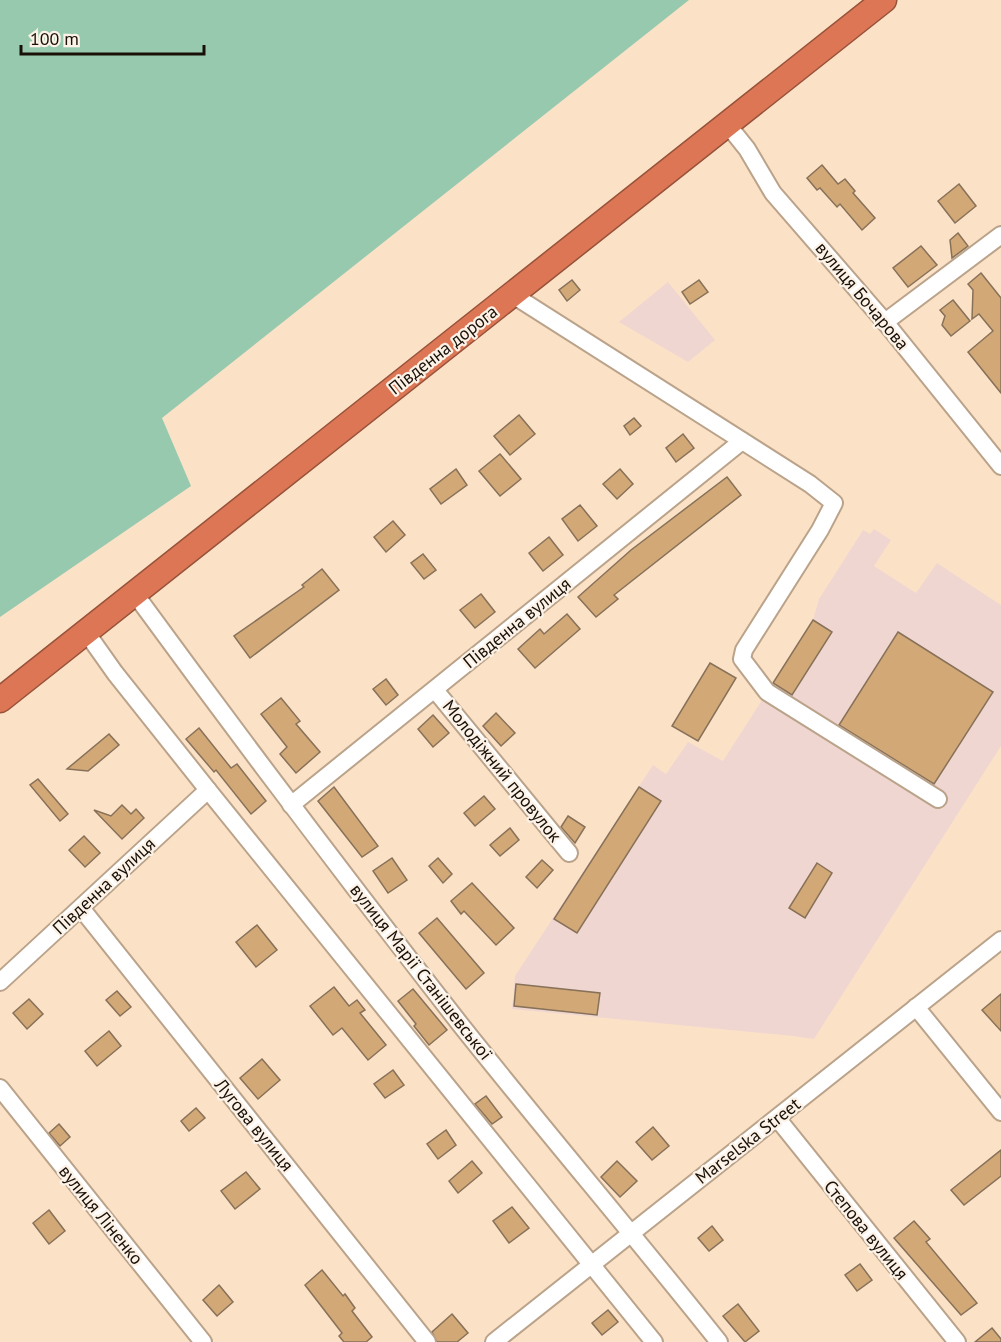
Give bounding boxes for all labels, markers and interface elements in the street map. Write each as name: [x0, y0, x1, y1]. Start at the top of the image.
scale bar: [21, 18, 204, 56]
text: 100 m: [30, 27, 79, 50]
street label: вулиця Бочарова: [811, 237, 914, 354]
street label: Південна дорога: [384, 300, 502, 399]
street label: Південна вулиця: [458, 572, 575, 673]
street label: Молодіжний провулок: [438, 695, 567, 847]
street label: Південна вулиця: [47, 832, 160, 939]
street label: вулиця Марії Станішевської: [345, 879, 497, 1064]
street label: Лугова вулиця: [209, 1073, 299, 1176]
street label: Marselska Street: [691, 1092, 805, 1189]
street label: вулиця Ліненко: [54, 1160, 149, 1269]
street label: Степова вулиця: [819, 1175, 914, 1284]

